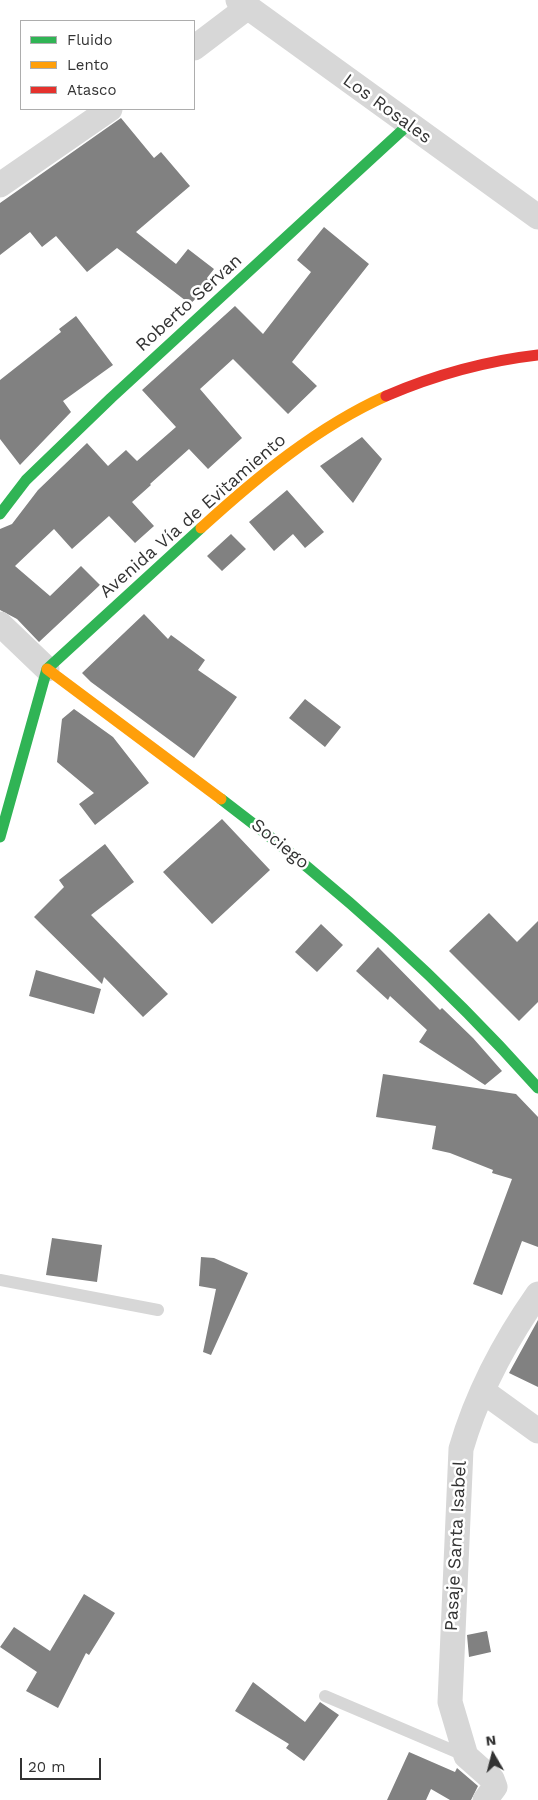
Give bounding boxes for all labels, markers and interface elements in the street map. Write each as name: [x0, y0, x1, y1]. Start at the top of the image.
legend: [20, 20, 195, 110]
text: Fluido: [67, 31, 112, 49]
text: Lento: [67, 56, 109, 74]
street label: Los Rosales: [338, 70, 436, 148]
text: Atasco: [67, 81, 116, 99]
street label: Roberto Servan: [132, 250, 246, 356]
street label: Avenida Vía de Evitamiento: [95, 429, 291, 603]
street label: Sociego: [247, 814, 313, 874]
street label: Pasaje Santa Isabel: [441, 1460, 471, 1632]
north arrow: [468, 1730, 518, 1780]
text: N: [485, 1732, 497, 1749]
scale bar: [22, 1748, 104, 1780]
text: 20 m: [28, 1758, 66, 1776]

